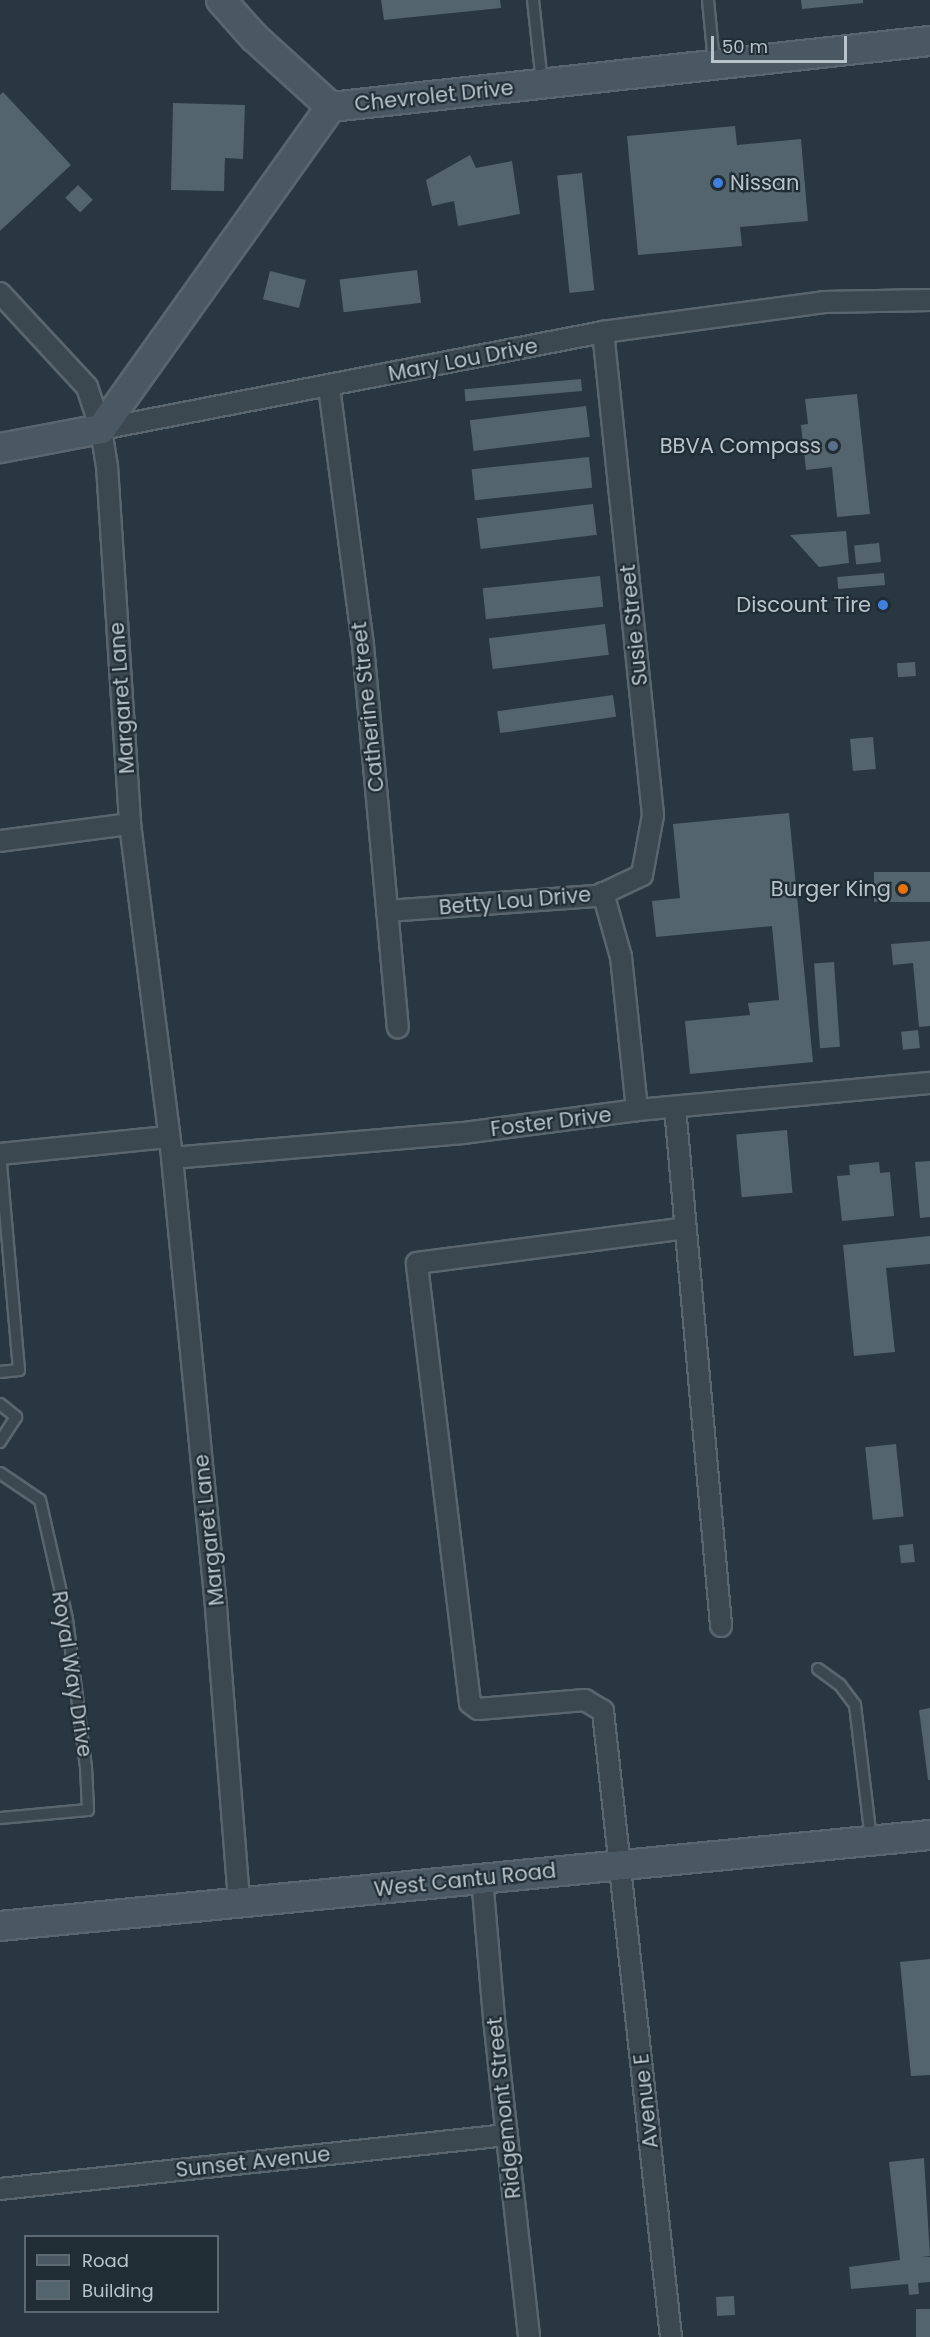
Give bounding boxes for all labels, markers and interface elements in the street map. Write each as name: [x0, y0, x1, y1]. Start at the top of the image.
scale bar: [714, 24, 850, 62]
text: 50 m: [722, 34, 768, 59]
street label: Chevrolet Drive: [353, 75, 515, 117]
place label: Nissan: [730, 170, 799, 196]
marker: Nissan: [711, 176, 725, 190]
street label: Mary Lou Drive: [386, 333, 540, 387]
place label: BBVA Compass: [660, 433, 821, 459]
marker: BBVA Compass: [826, 439, 840, 453]
street label: Susie Street: [615, 563, 653, 687]
place label: Discount Tire: [736, 592, 871, 618]
marker: Discount Tire: [876, 598, 890, 612]
street label: Margaret Lane: [104, 621, 140, 775]
street label: Catherine Street: [347, 621, 389, 793]
place label: Burger King: [771, 876, 891, 902]
street label: Betty Lou Drive: [438, 882, 592, 920]
marker: Burger King: [896, 882, 910, 896]
street label: Foster Drive: [489, 1102, 613, 1142]
street label: Margaret Lane: [189, 1453, 229, 1607]
street label: Royal Way Drive: [46, 1589, 98, 1759]
street label: West Cantu Road: [373, 1858, 557, 1902]
street label: Ridgemont Street: [482, 2016, 526, 2200]
street label: Avenue E: [628, 2052, 664, 2150]
street label: Sunset Avenue: [174, 2141, 332, 2183]
legend: [24, 2235, 219, 2313]
text: Road: [82, 2248, 129, 2273]
text: Building: [82, 2278, 154, 2303]

